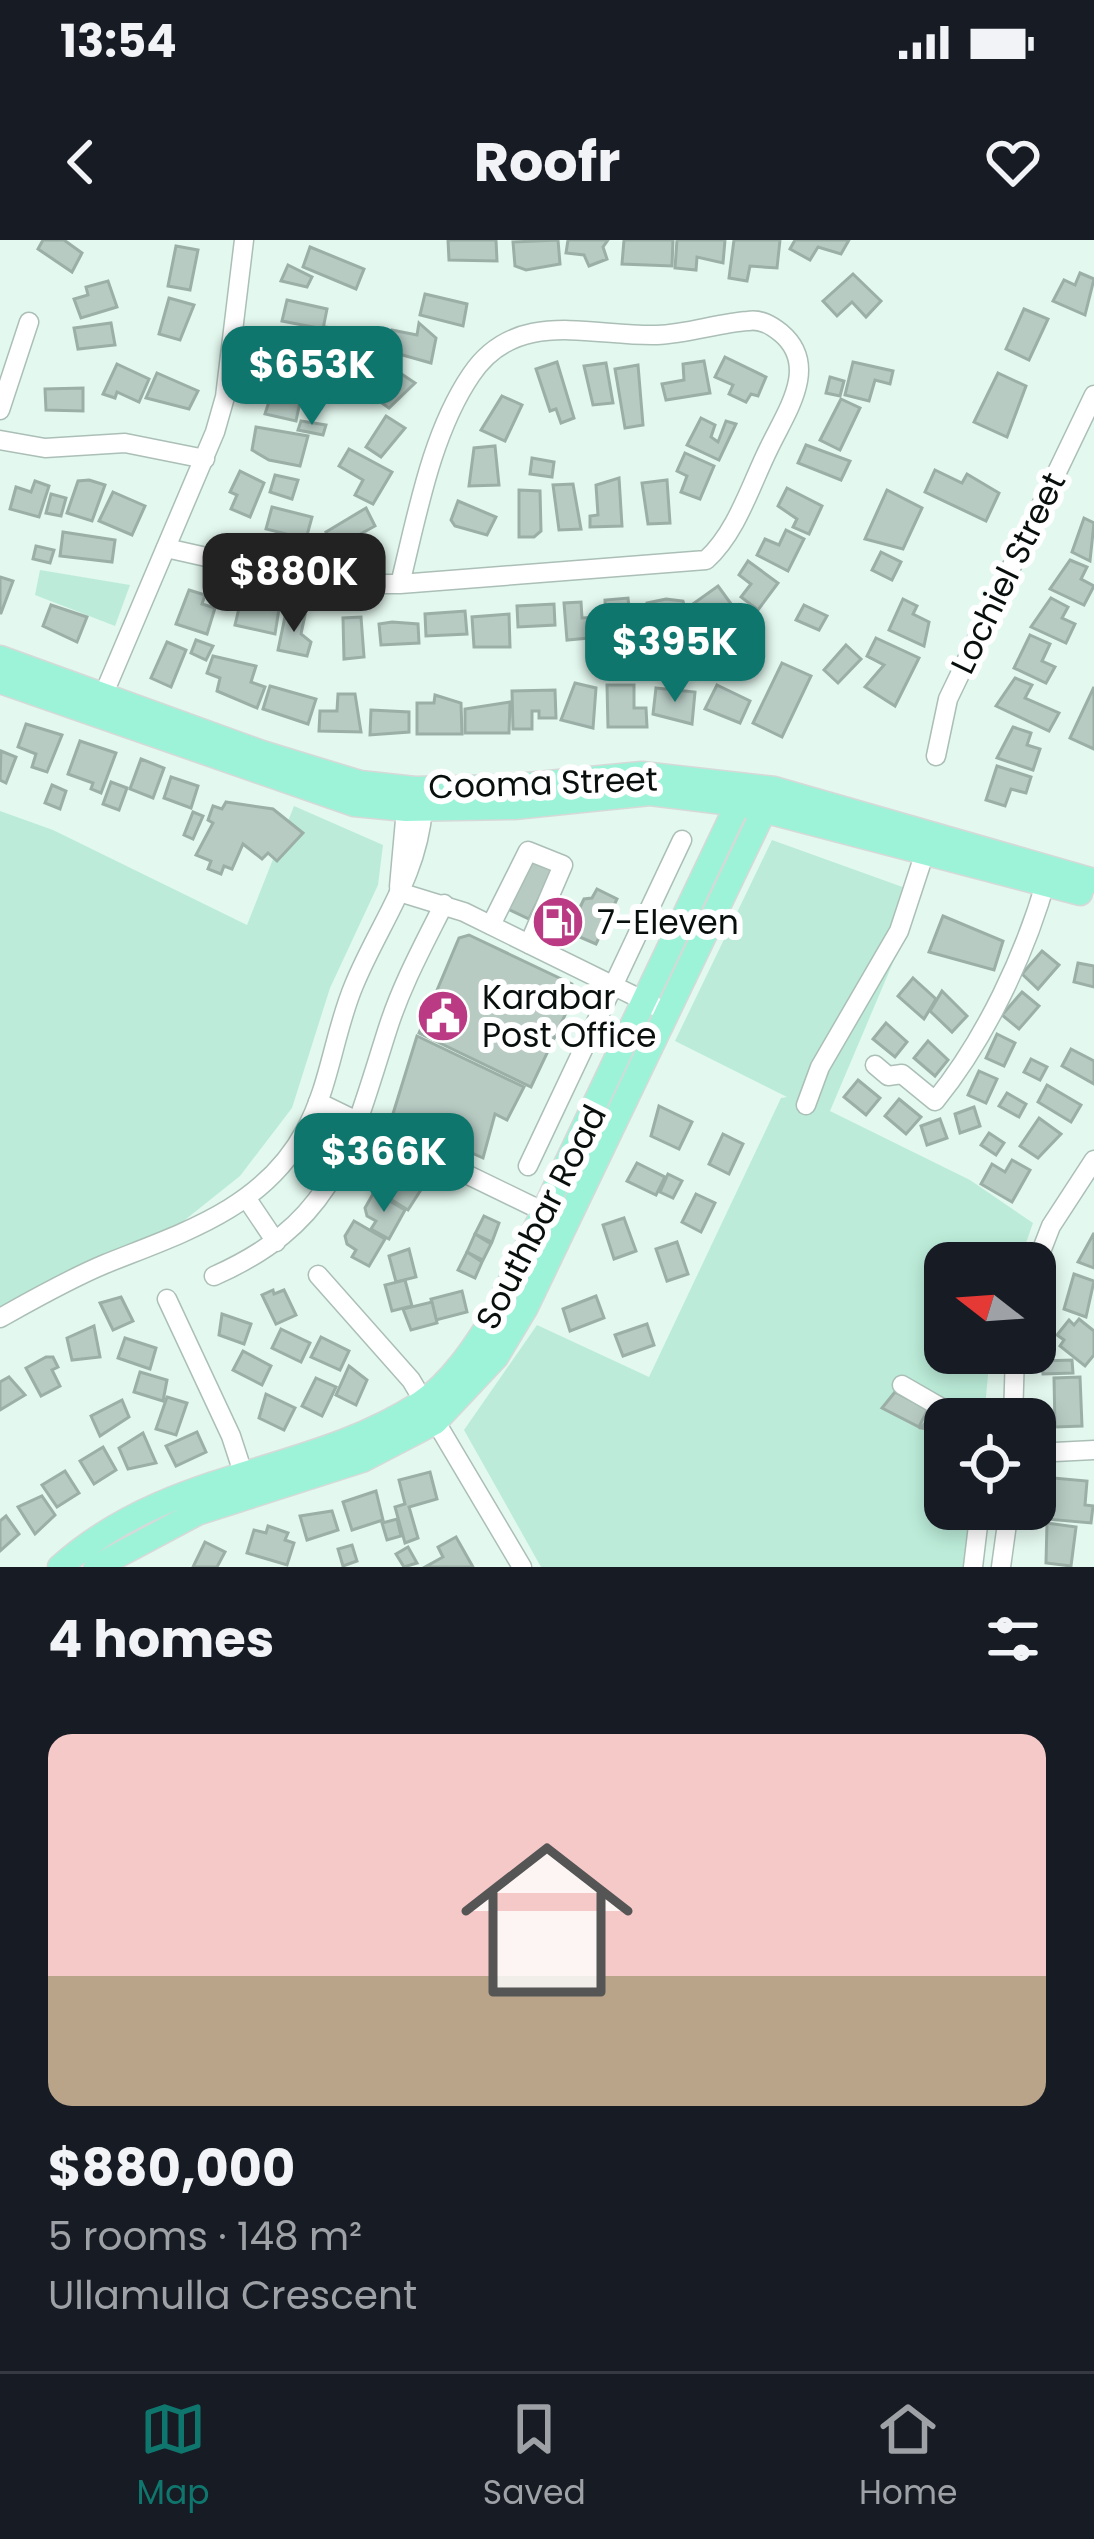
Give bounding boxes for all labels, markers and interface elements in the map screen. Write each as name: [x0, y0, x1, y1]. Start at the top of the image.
text: 13:54: [60, 10, 177, 73]
text: Roofr: [474, 124, 620, 200]
icon: back: [48, 129, 114, 195]
icon: heart: [980, 129, 1046, 195]
pin: $653K: [228, 326, 396, 428]
text: $653K: [249, 337, 375, 392]
street label: Lochiel Street: [939, 464, 1077, 682]
pin: $880K: [210, 533, 378, 635]
text: $880K: [230, 544, 358, 599]
pin: $395K: [591, 603, 759, 705]
text: $395K: [612, 614, 738, 669]
street label: Cooma Street: [428, 756, 658, 810]
fuel station icon: 7-Eleven: [530, 894, 586, 950]
place label: 7-Eleven: [597, 899, 739, 946]
place label: Karabar Post Office: [482, 974, 657, 1059]
public building icon: Karabar Post Office: [415, 988, 471, 1044]
street label: Southbar Road: [464, 1097, 618, 1337]
pin: $366K: [300, 1113, 468, 1215]
text: $366K: [321, 1124, 447, 1179]
north arrow: [924, 1242, 1056, 1374]
map controls: [924, 1242, 1056, 1530]
button: locate: [924, 1398, 1056, 1530]
text: 4 homes: [48, 1603, 274, 1675]
icon: filters: [980, 1606, 1046, 1672]
icon: home: [439, 1812, 655, 2028]
text: $880,000: [48, 2132, 295, 2204]
text: 5 rooms · 148 m²: [48, 2209, 362, 2264]
text: Ullamulla Crescent: [48, 2268, 417, 2323]
tab: Map: [137, 2396, 210, 2518]
tab: Saved: [483, 2396, 586, 2518]
tab: Home: [859, 2396, 957, 2518]

